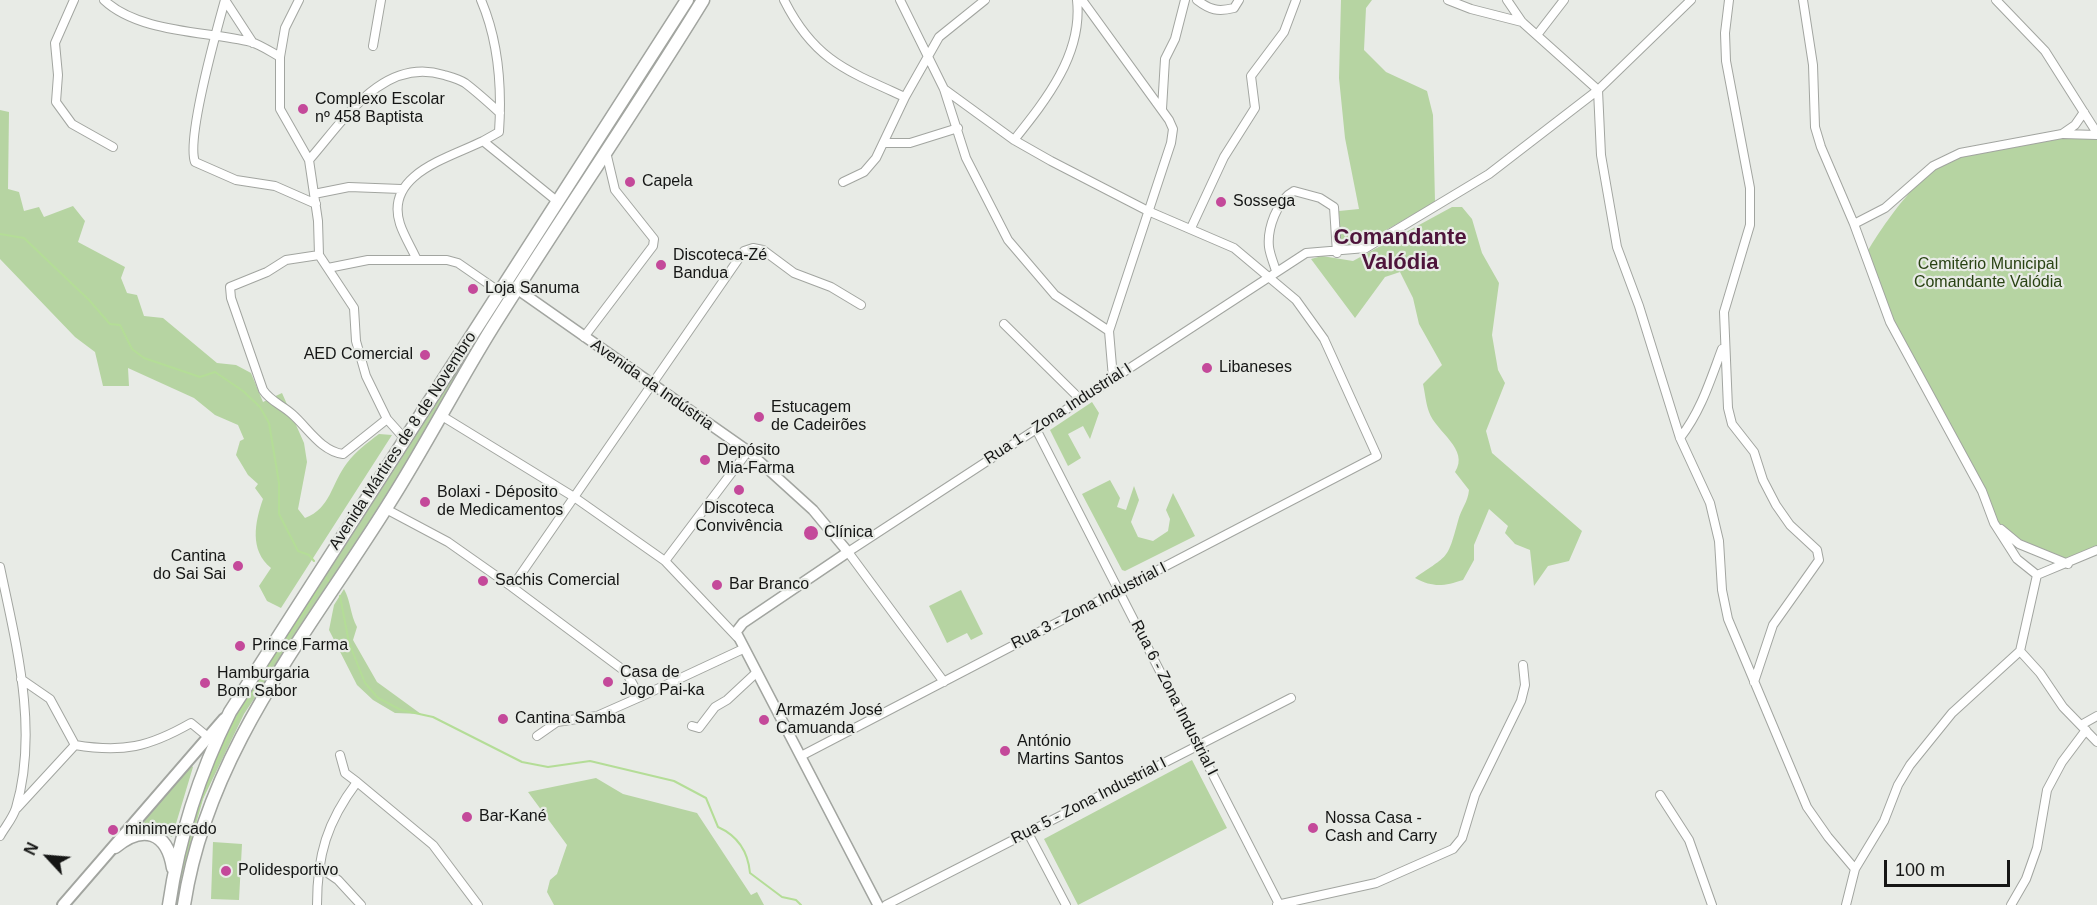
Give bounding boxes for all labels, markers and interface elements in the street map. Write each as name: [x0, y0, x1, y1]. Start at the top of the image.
place label: Complexo Escolar nº 458 Baptista: [315, 90, 445, 128]
marker: Complexo Escolar nº 458 Baptista: [296, 102, 310, 116]
place label: Capela: [642, 172, 693, 192]
marker: Capela: [623, 175, 637, 189]
place label: Sossega: [1233, 192, 1295, 212]
marker: Sossega: [1214, 195, 1228, 209]
district label: Comandante Valódia: [1333, 225, 1467, 276]
place label: Discoteca-Zé Bandua: [673, 246, 767, 284]
park label: Cemitério Municipal Comandante Valódia: [1914, 255, 2062, 293]
marker: Discoteca-Zé Bandua: [654, 258, 668, 272]
place label: Loja Sanuma: [485, 279, 579, 299]
marker: Loja Sanuma: [466, 282, 480, 296]
street label: Avenida Mártires de 8 de Novembro: [325, 328, 481, 554]
street label: Avenida da Indústria: [587, 335, 717, 435]
place label: AED Comercial: [304, 345, 413, 365]
marker: AED Comercial: [418, 348, 432, 362]
place label: Libaneses: [1219, 358, 1292, 378]
street label: Rua 1 - Zona Industrial I: [981, 359, 1135, 469]
marker: Libaneses: [1200, 361, 1214, 375]
place label: Estucagem de Cadeirões: [771, 398, 866, 436]
marker: Estucagem de Cadeirões: [752, 410, 766, 424]
place label: Depósito Mia-Farma: [717, 441, 794, 479]
marker: Depósito Mia-Farma: [698, 453, 712, 467]
place label: Bolaxi - Déposito de Medicamentos: [437, 483, 563, 521]
marker: Discoteca Convivência: [732, 483, 746, 497]
marker: Bolaxi - Déposito de Medicamentos: [418, 495, 432, 509]
place label: Discoteca Convivência: [695, 499, 783, 537]
place label: Clínica: [824, 523, 873, 543]
marker: Clínica: [802, 524, 820, 542]
place label: Cantina do Sai Sai: [153, 547, 226, 585]
street label: Rua 3 - Zona Industrial I: [1008, 558, 1170, 654]
marker: Cantina do Sai Sai: [231, 559, 245, 573]
place label: Sachis Comercial: [495, 571, 619, 591]
marker: Sachis Comercial: [476, 574, 490, 588]
place label: Bar Branco: [729, 575, 809, 595]
marker: Bar Branco: [710, 578, 724, 592]
street label: Rua 6 - Zona Industrial I: [1126, 617, 1222, 779]
place label: Prince Farma: [252, 636, 348, 656]
marker: Prince Farma: [233, 639, 247, 653]
place label: Casa de Jogo Pai-ka: [620, 663, 704, 701]
place label: Hamburgaria Bom Sabor: [217, 664, 309, 702]
marker: Casa de Jogo Pai-ka: [601, 675, 615, 689]
marker: Hamburgaria Bom Sabor: [198, 676, 212, 690]
place label: Armazém José Camuanda: [776, 701, 883, 739]
place label: Cantina Samba: [515, 709, 625, 729]
marker: Cantina Samba: [496, 712, 510, 726]
marker: Armazém José Camuanda: [757, 713, 771, 727]
place label: António Martins Santos: [1017, 732, 1124, 770]
marker: António Martins Santos: [998, 744, 1012, 758]
street label: Rua 5 - Zona Industrial I: [1008, 753, 1170, 849]
place label: Bar-Kané: [479, 807, 547, 827]
place label: Nossa Casa - Cash and Carry: [1325, 809, 1437, 847]
marker: Bar-Kané: [460, 810, 474, 824]
place label: minimercado: [125, 820, 217, 840]
marker: Nossa Casa - Cash and Carry: [1306, 821, 1320, 835]
marker: minimercado: [106, 823, 120, 837]
north arrow: [18, 827, 78, 887]
text: N: [21, 840, 42, 858]
scale bar: [1887, 848, 2013, 886]
text: 100 m: [1895, 860, 1945, 880]
place label: Polidesportivo: [238, 861, 338, 881]
marker: Polidesportivo: [219, 864, 233, 878]

